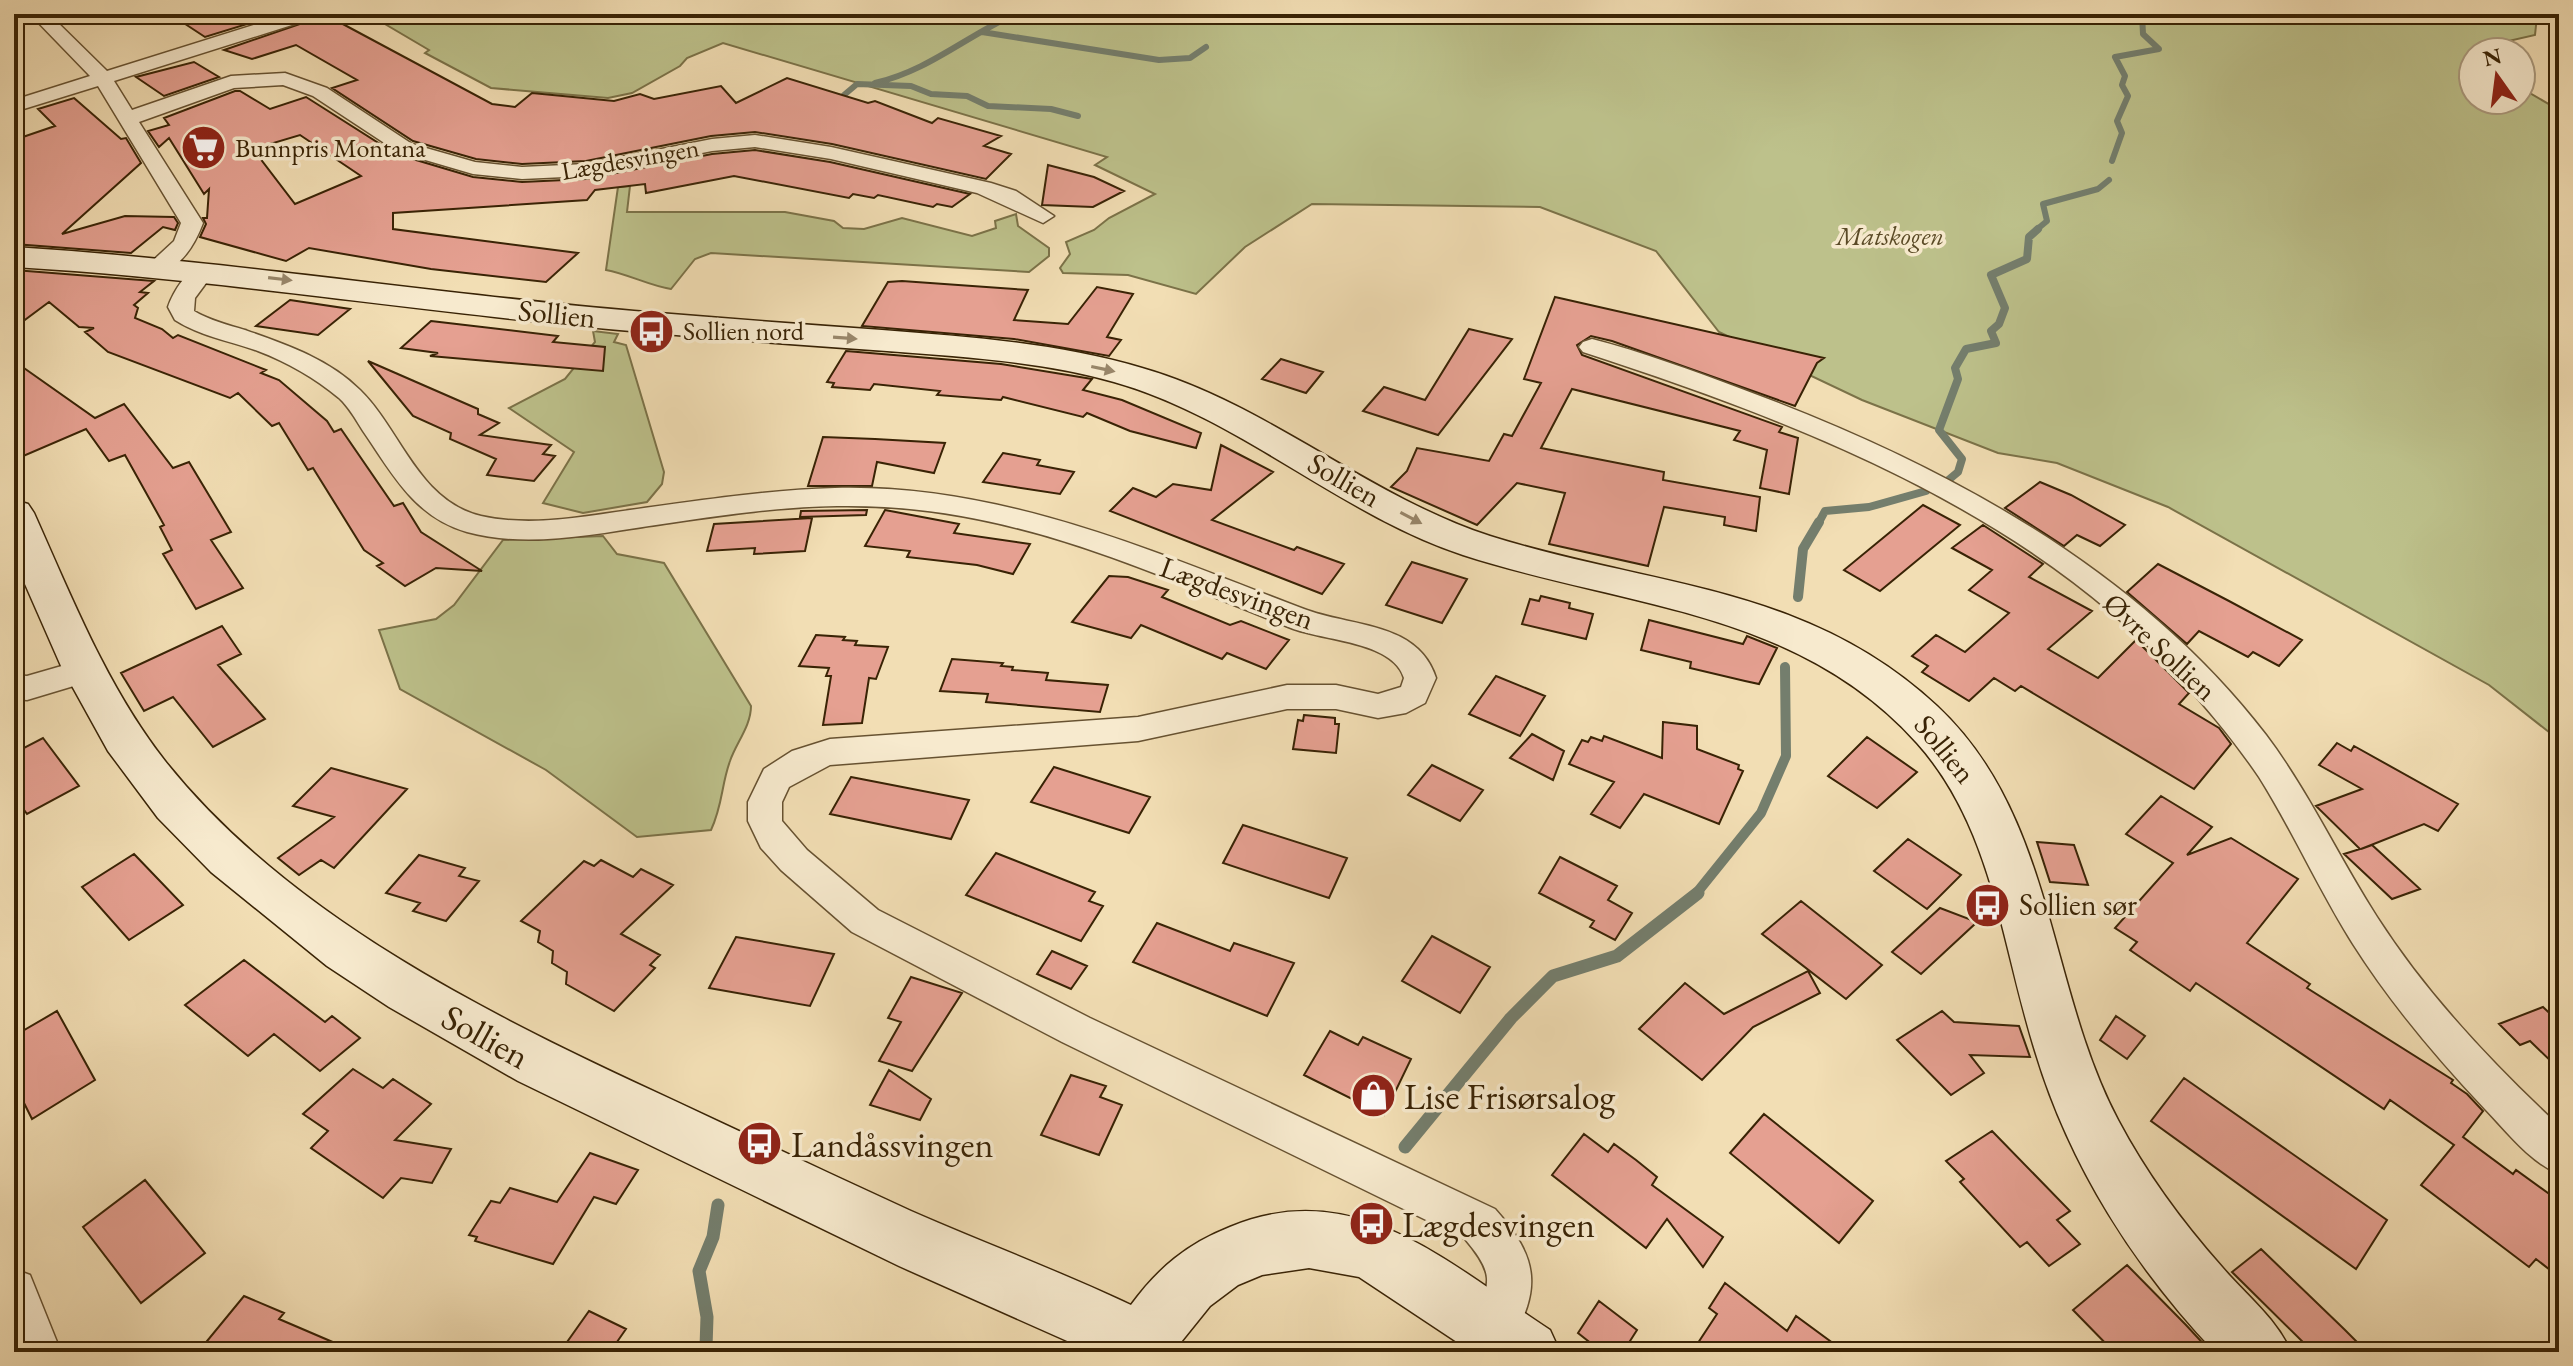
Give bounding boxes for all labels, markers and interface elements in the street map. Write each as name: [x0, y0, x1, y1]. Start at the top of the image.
north arrow: [2457, 36, 2537, 116]
text: N: [2480, 41, 2505, 73]
supermarket icon: Bunnpris Montana: [180, 124, 228, 172]
street label: Lægdesvingen: [558, 130, 702, 188]
place label: Bunnpris Montana: [235, 131, 426, 165]
park label: Matskogen: [1834, 219, 1944, 253]
one-way arrow: [268, 272, 293, 285]
street label: Sollien: [516, 290, 598, 337]
bus stop icon: Sollien nord: [628, 307, 676, 355]
place label: Sollien nord: [683, 314, 805, 348]
one-way arrow: [833, 331, 858, 344]
one-way arrow: [1090, 363, 1115, 376]
street label: Sollien: [1301, 443, 1388, 516]
one-way arrow: [1400, 510, 1422, 524]
street label: Lægdesvingen: [1155, 547, 1320, 638]
street label: Øvre Sollien: [2095, 584, 2226, 709]
street label: Sollien: [1906, 706, 1985, 791]
bus stop icon: Sollien sør: [1964, 881, 2012, 929]
place label: Sollien sør: [2019, 885, 2137, 924]
street label: Sollien: [434, 993, 538, 1080]
shop icon: Lise Frisørsalog: [1349, 1072, 1397, 1120]
place label: Lise Frisørsalog: [1404, 1073, 1616, 1120]
bus stop icon: Landåssvingen: [736, 1120, 784, 1168]
place label: Landåssvingen: [791, 1121, 994, 1168]
bus stop icon: Lægdesvingen: [1347, 1200, 1395, 1248]
place label: Lægdesvingen: [1402, 1201, 1595, 1248]

